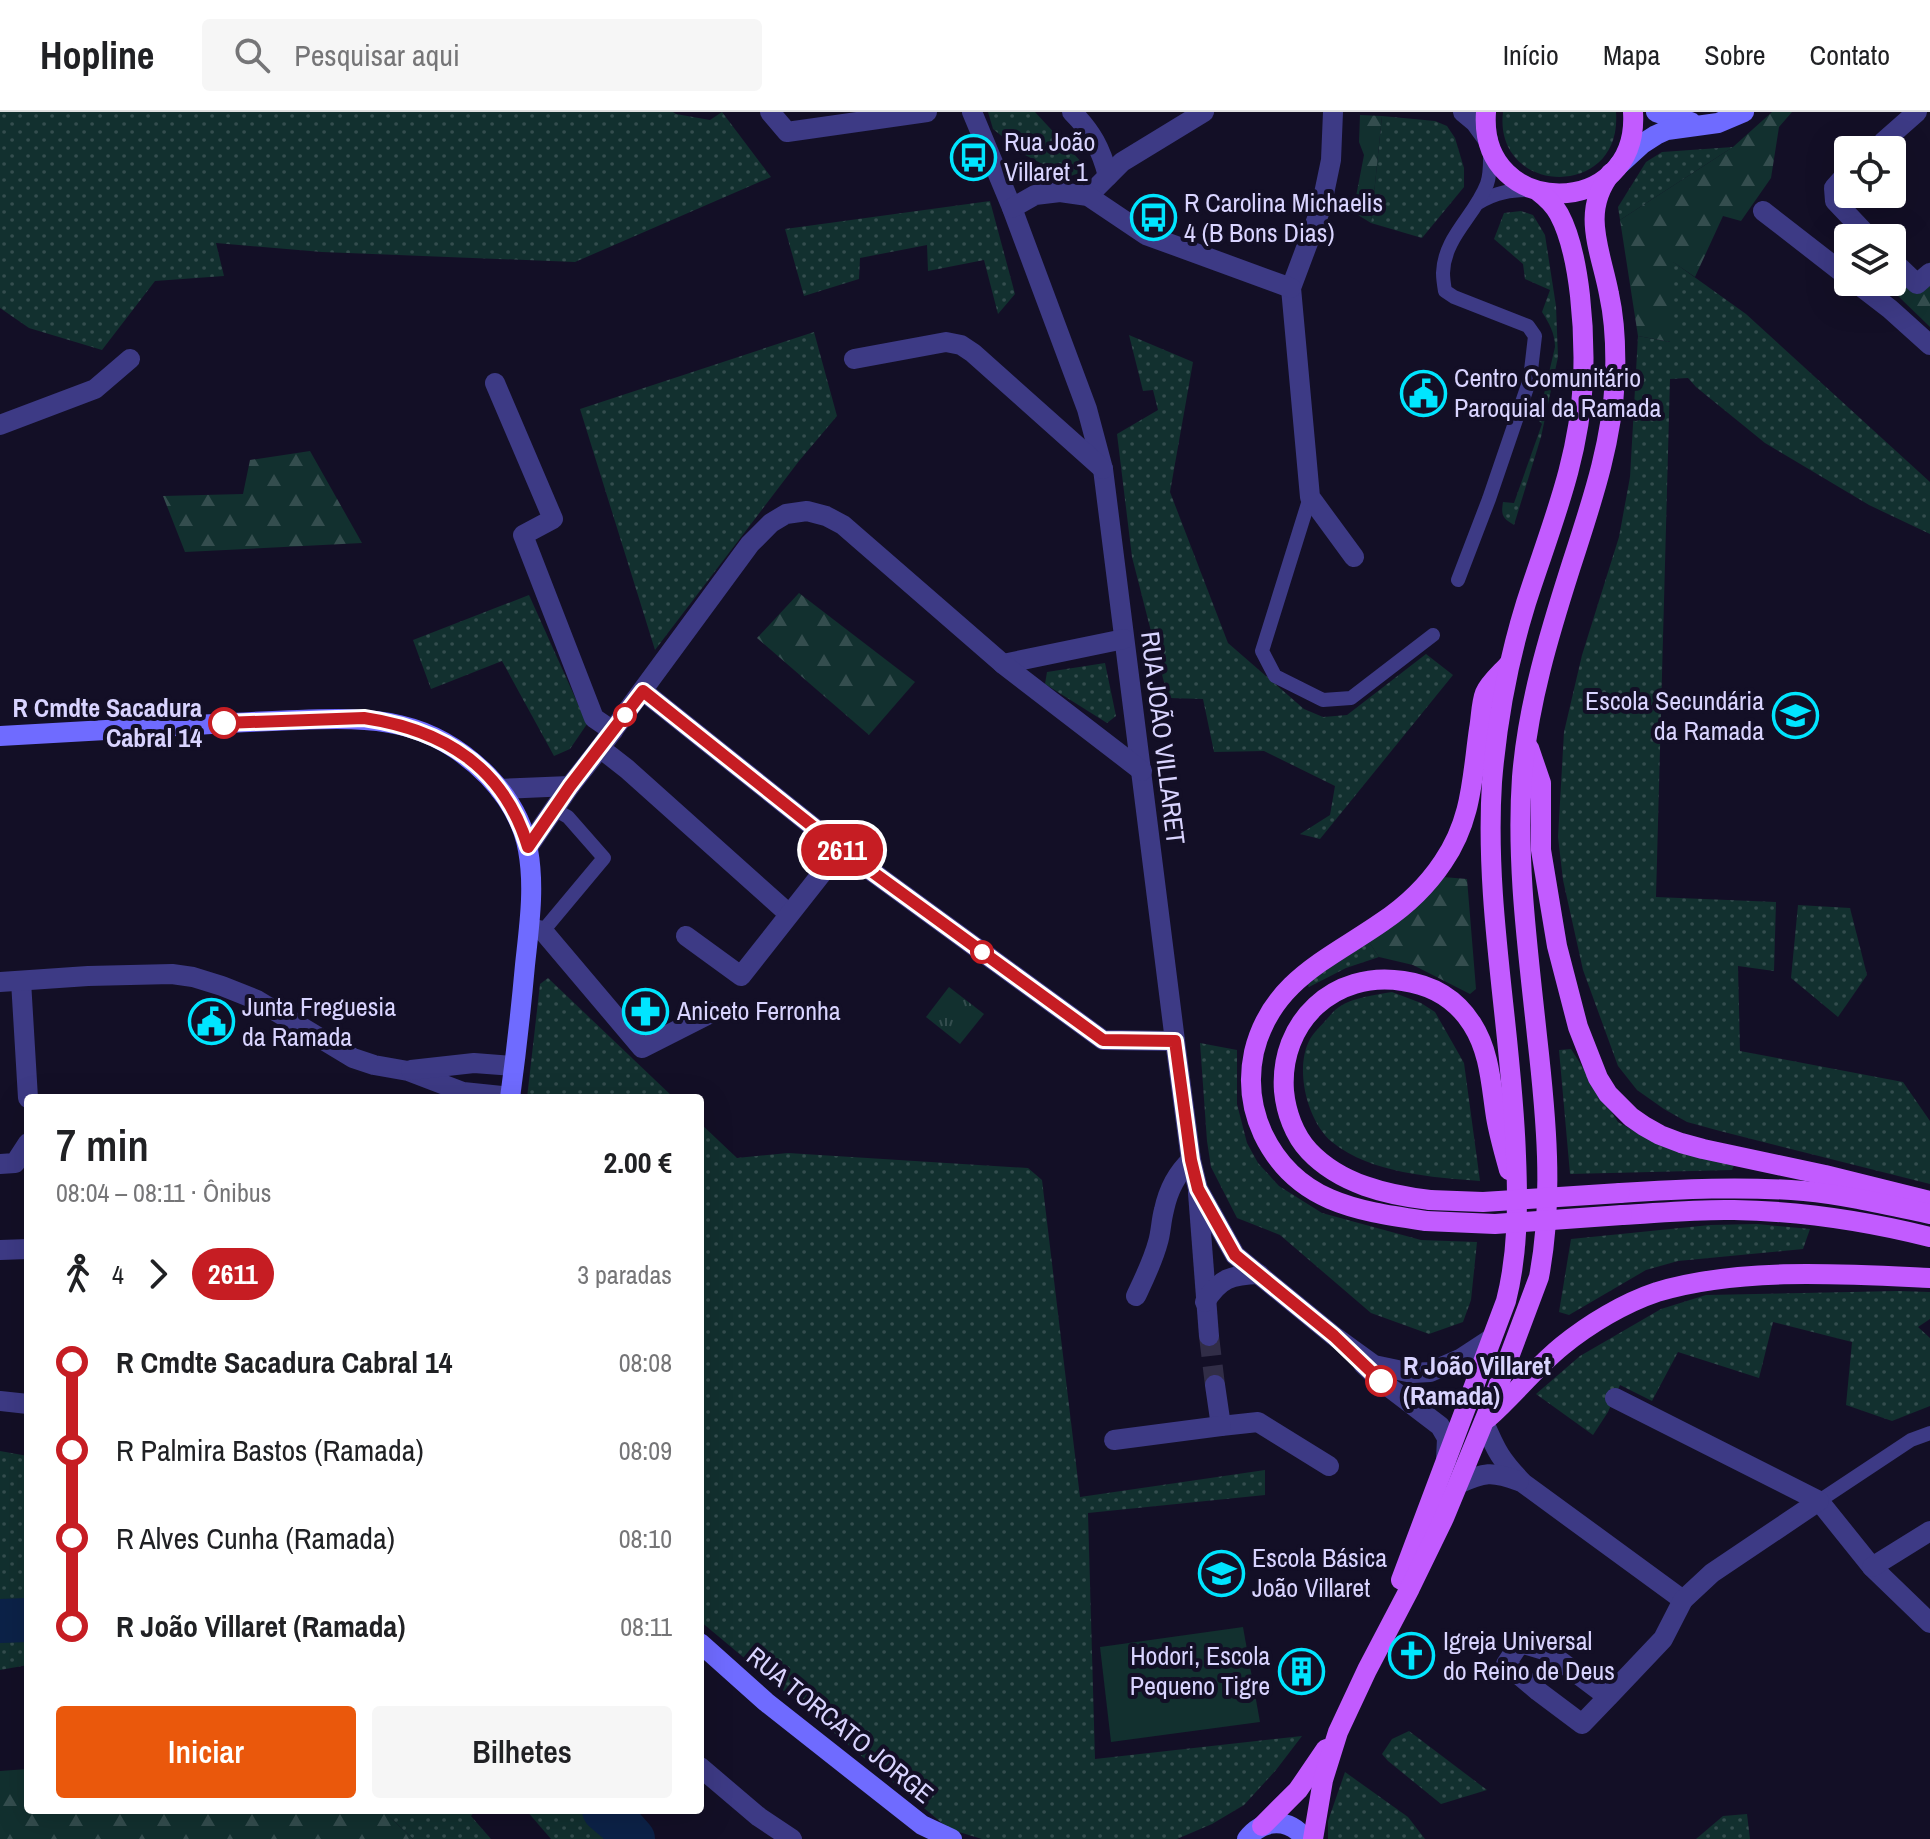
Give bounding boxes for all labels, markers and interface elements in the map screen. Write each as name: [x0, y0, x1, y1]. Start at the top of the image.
search box: [202, 19, 762, 91]
text: Hopline: [40, 30, 154, 81]
icon: search: [230, 33, 274, 77]
text: Pesquisar aqui: [294, 35, 460, 75]
text: Início: [1503, 36, 1559, 74]
text: Mapa: [1603, 36, 1660, 74]
text: Sobre: [1704, 36, 1766, 74]
text: Contato: [1810, 36, 1890, 74]
place label: Rua João Villaret 1: [1004, 124, 1095, 189]
bus stop icon: Rua João Villaret 1: [949, 133, 997, 181]
map controls: [1834, 136, 1906, 296]
button: locate: [1834, 136, 1906, 208]
place label: R Carolina Michaelis 4 (B Bons Dias): [1184, 185, 1383, 250]
bus stop icon: R Carolina Michaelis 4 (B Bons Dias): [1129, 194, 1177, 242]
button: layers: [1834, 224, 1906, 296]
place label: Centro Comunitário Paroquial da Ramada: [1454, 360, 1662, 425]
public building icon: Centro Comunitário Paroquial da Ramada: [1399, 369, 1447, 417]
street label: RUA JOÃO VILLARET: [1133, 629, 1194, 847]
place label: Escola Secundária da Ramada: [1585, 683, 1764, 748]
place label: R Cmdte Sacadura Cabral 14: [12, 690, 202, 755]
school or university icon: Escola Secundária da Ramada: [1771, 692, 1819, 740]
unlabelled marker: [614, 704, 636, 726]
marker: R Cmdte Sacadura Cabral 14: [209, 708, 239, 738]
line badge: 2611: [786, 824, 898, 876]
text: 2611: [817, 831, 867, 869]
unlabelled marker: [971, 941, 993, 963]
pharmacy icon: Aniceto Ferronha: [622, 987, 670, 1035]
place label: Junta Freguesia da Ramada: [242, 989, 396, 1054]
place label: Aniceto Ferronha: [676, 993, 841, 1028]
public building icon: Junta Freguesia da Ramada: [187, 998, 235, 1046]
text: 7 min: [56, 1115, 149, 1175]
text: 2.00 €: [604, 1142, 672, 1182]
text: 08:04 – 08:11 · Ônibus: [56, 1175, 271, 1210]
icon: walk: [56, 1252, 100, 1296]
icon: forward: [136, 1252, 180, 1296]
text: 2611: [208, 1255, 258, 1293]
text: 4: [112, 1257, 124, 1292]
text: 3 paradas: [577, 1257, 672, 1292]
text: R Cmdte Sacadura Cabral 14: [116, 1342, 452, 1382]
text: 08:08: [619, 1345, 672, 1380]
place label: R João Villaret (Ramada): [1403, 1348, 1551, 1413]
marker: R João Villaret (Ramada): [1366, 1366, 1396, 1396]
text: R Palmira Bastos (Ramada): [116, 1430, 424, 1470]
text: 08:09: [619, 1433, 672, 1468]
text: R Alves Cunha (Ramada): [116, 1518, 395, 1558]
text: 08:10: [619, 1521, 672, 1556]
place label: Escola Básica João Villaret: [1252, 1540, 1387, 1605]
school or university icon: Escola Básica João Villaret: [1197, 1549, 1245, 1597]
text: R João Villaret (Ramada): [116, 1606, 405, 1646]
text: 08:11: [620, 1609, 672, 1644]
place label: Igreja Universal do Reino de Deus: [1443, 1623, 1615, 1688]
church icon: Igreja Universal do Reino de Deus: [1388, 1632, 1436, 1680]
street label: RUA TORCATO JORGE: [740, 1638, 941, 1811]
place label: Hodori, Escola Pequeno Tigre: [1130, 1638, 1270, 1703]
building icon: Hodori, Escola Pequeno Tigre: [1277, 1647, 1325, 1695]
button: Iniciar: [56, 1706, 356, 1798]
button: Bilhetes: [372, 1706, 672, 1798]

